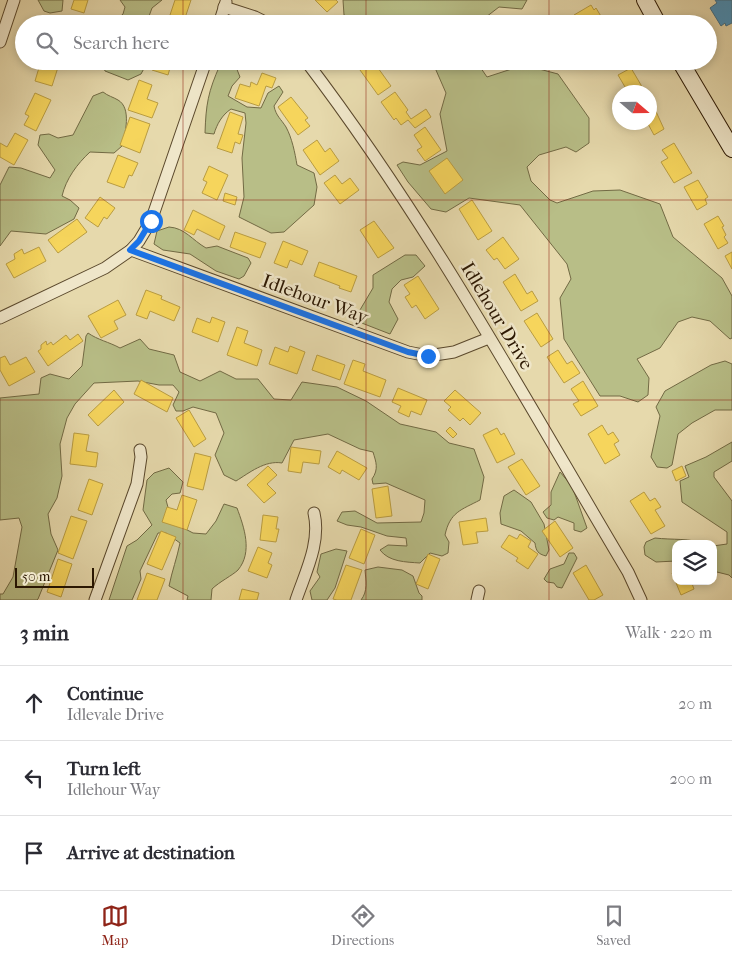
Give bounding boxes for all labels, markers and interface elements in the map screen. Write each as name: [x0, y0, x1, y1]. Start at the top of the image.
search box: [15, 15, 717, 70]
icon: search: [33, 29, 61, 57]
text: Search here: [73, 32, 169, 54]
north arrow: [612, 85, 657, 130]
route start: [140, 210, 163, 233]
street label: Idlehour Drive: [456, 258, 538, 374]
street label: Idlehour Way: [259, 270, 372, 329]
route end: [417, 345, 440, 368]
map controls: [672, 540, 717, 585]
button: layers: [672, 540, 717, 585]
scale bar: [15, 565, 94, 588]
text: 50 m: [22, 568, 50, 585]
text: 3 min: [20, 621, 69, 645]
text: Walk · 220 m: [625, 623, 712, 642]
text: Continue: [67, 683, 143, 705]
icon: ahead: [20, 689, 48, 717]
text: 20 m: [678, 694, 712, 713]
text: Idlevale Drive: [67, 705, 164, 724]
text: Turn left: [67, 758, 141, 780]
icon: left: [20, 764, 48, 792]
text: 200 m: [669, 769, 712, 788]
text: Idlehour Way: [67, 780, 160, 799]
icon: arrive: [20, 839, 48, 867]
text: Arrive at destination: [67, 842, 235, 864]
tab: Map: [101, 902, 129, 949]
tab: Directions: [331, 902, 394, 949]
tab: Saved: [596, 902, 631, 949]

